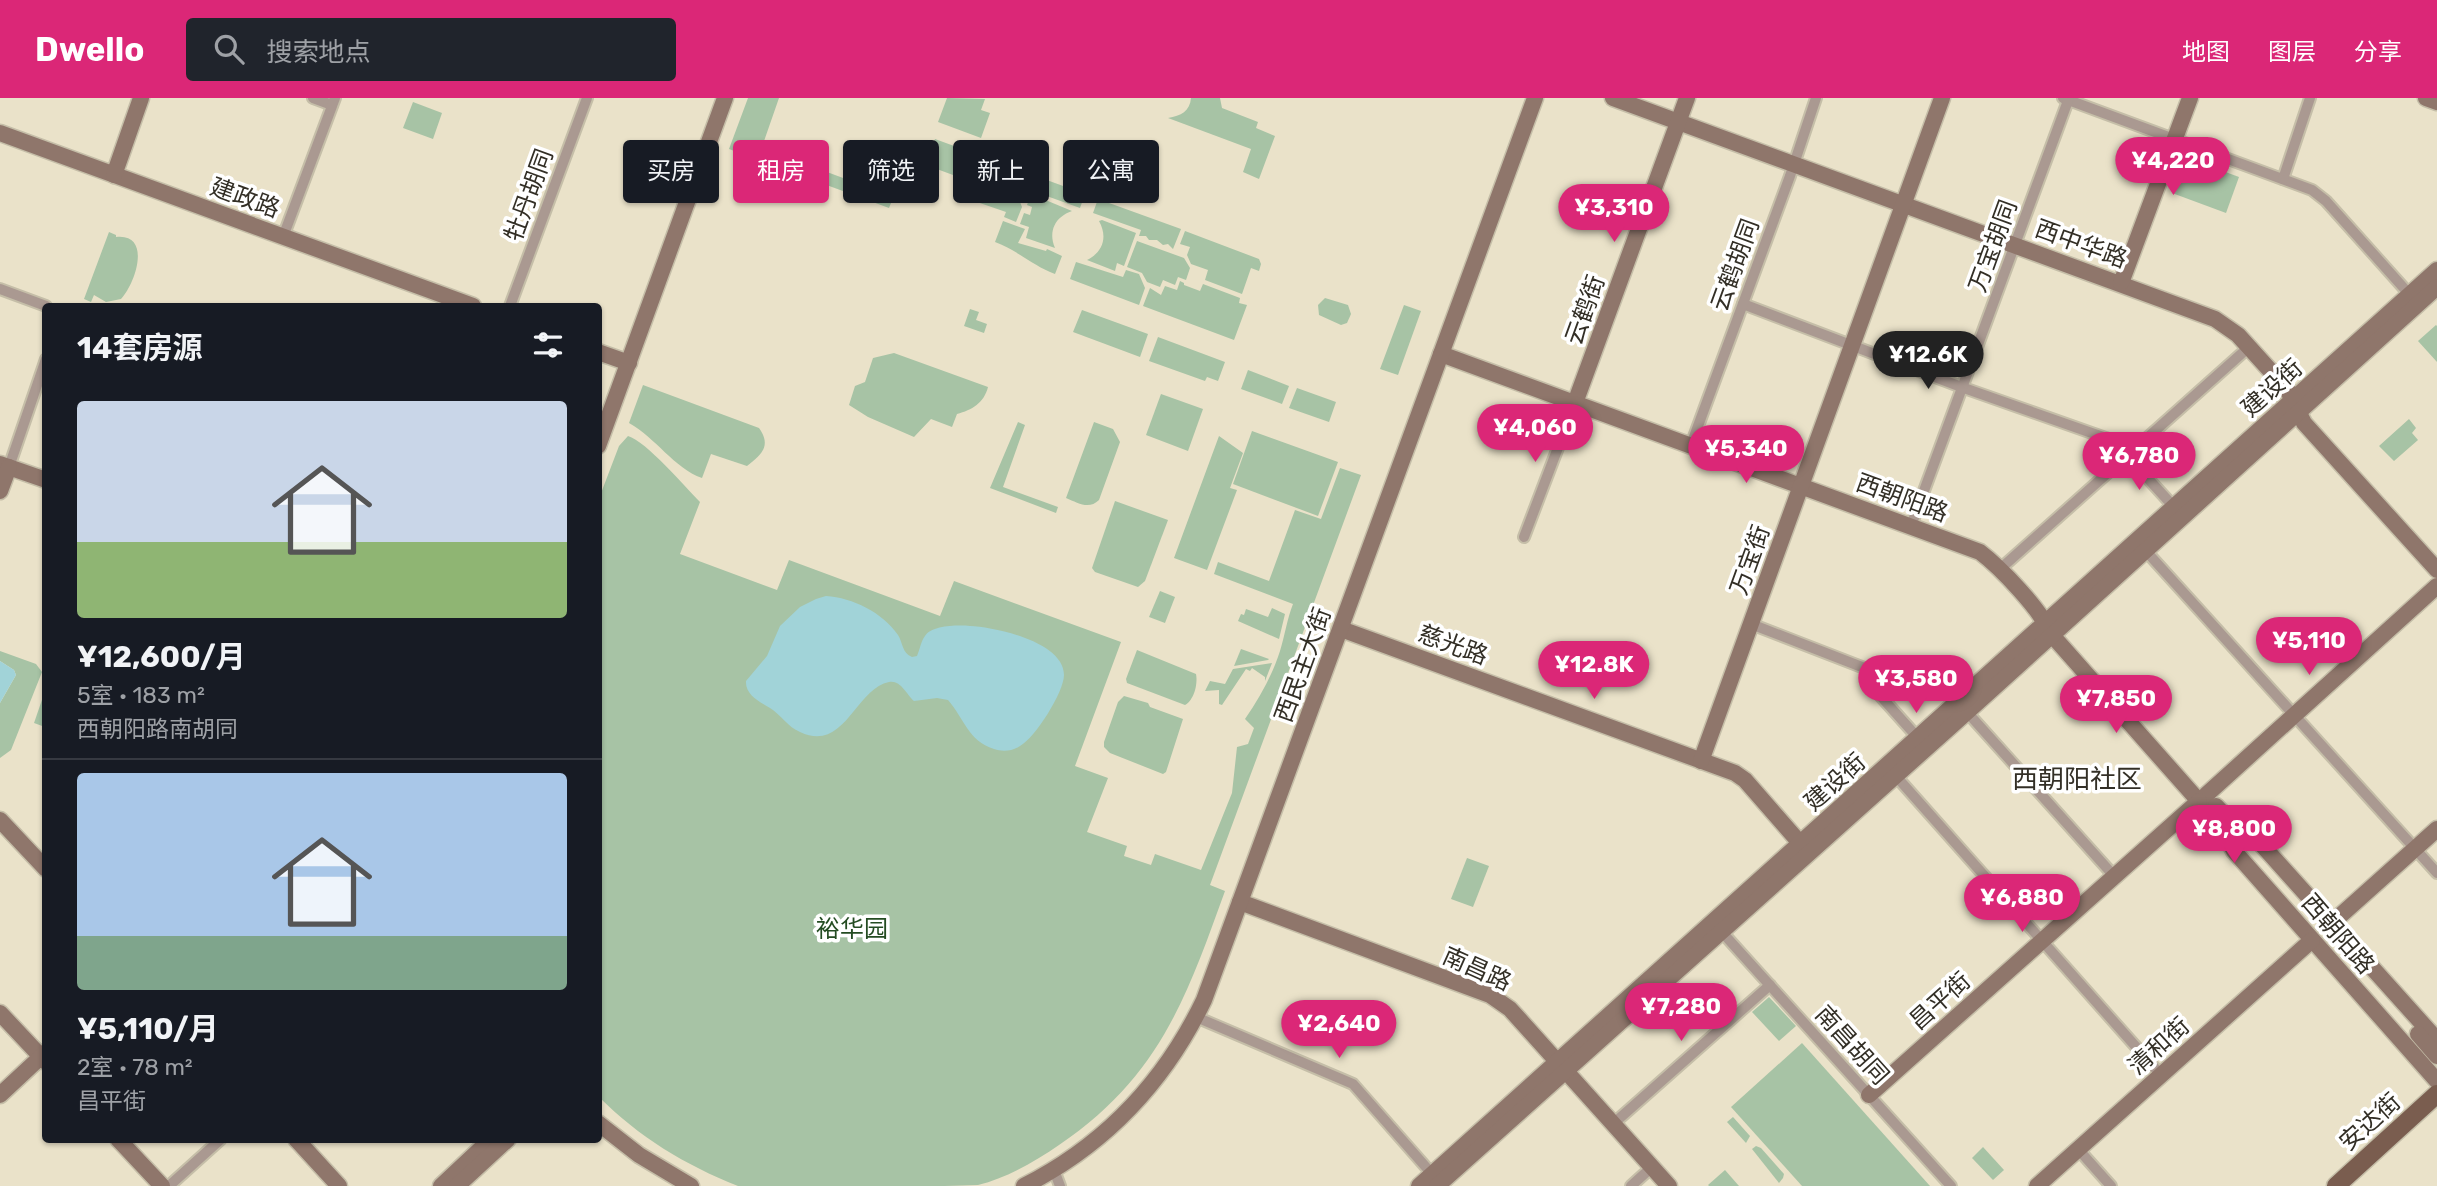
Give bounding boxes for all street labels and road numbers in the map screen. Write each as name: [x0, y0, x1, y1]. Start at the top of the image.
street label: 牡丹胡同: [499, 145, 559, 245]
street label: 建政路: [206, 173, 284, 223]
street label: 万宝胡同: [1963, 196, 2023, 296]
street label: 西中华路: [2031, 214, 2131, 274]
street label: 云鹤胡同: [1705, 215, 1765, 315]
street label: 云鹤街: [1560, 271, 1610, 349]
street label: 建设街: [2236, 354, 2308, 422]
street label: 西朝阳路: [1852, 468, 1952, 528]
street label: 万宝街: [1725, 521, 1775, 599]
street label: 西民主大街: [1269, 604, 1337, 726]
street label: 慈光路: [1414, 620, 1492, 670]
street label: 建设街: [1799, 748, 1871, 816]
street label: 西朝阳路: [2296, 889, 2380, 979]
street label: 南昌路: [1438, 942, 1516, 996]
street label: 昌平街: [1904, 967, 1976, 1035]
street label: 南昌胡同: [1809, 1000, 1895, 1090]
street label: 清和街: [2123, 1012, 2195, 1080]
street label: 安达街: [2334, 1088, 2406, 1156]

